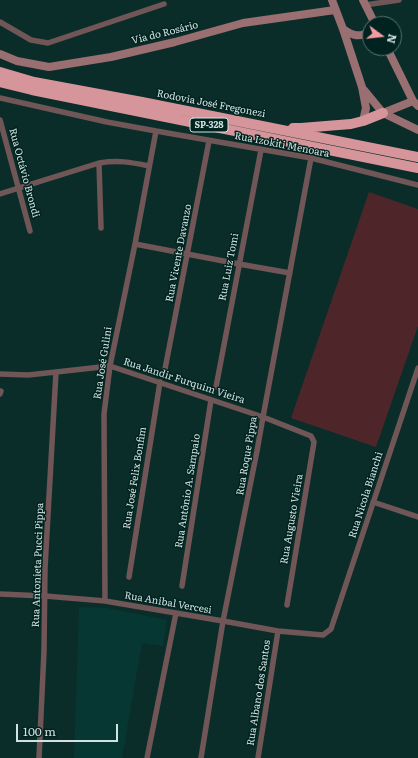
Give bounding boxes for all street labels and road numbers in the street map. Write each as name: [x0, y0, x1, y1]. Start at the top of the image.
street label: Via do Rosário: [130, 19, 200, 47]
street label: Rodovia José Fregonezi: [156, 88, 266, 120]
road number: SP-328: [190, 118, 228, 132]
street label: Rua Octávio Brondi: [6, 127, 42, 219]
street label: Rua Izokiti Menoara: [234, 130, 330, 160]
street label: Rua Vicente Davanzo: [164, 203, 194, 303]
street label: Rua Luiz Tomi: [217, 232, 241, 302]
street label: Rua José Gulini: [91, 326, 115, 400]
street label: Rua Jandir Furquim Vieira: [122, 356, 246, 406]
street label: Rua Roque Pippa: [234, 416, 260, 496]
street label: Rua José Felix Bonfim: [121, 426, 149, 530]
street label: Rua Antônio A. Sampaio: [173, 433, 203, 549]
street label: Rua Nicola Bianchi: [346, 450, 386, 540]
street label: Rua Augusto Vieira: [278, 473, 306, 565]
street label: Rua Antonieta Pucci Pippa: [30, 502, 46, 628]
street label: Rua Anibal Vercesi: [124, 589, 212, 617]
street label: Rua Albano dos Santos: [245, 639, 273, 747]

